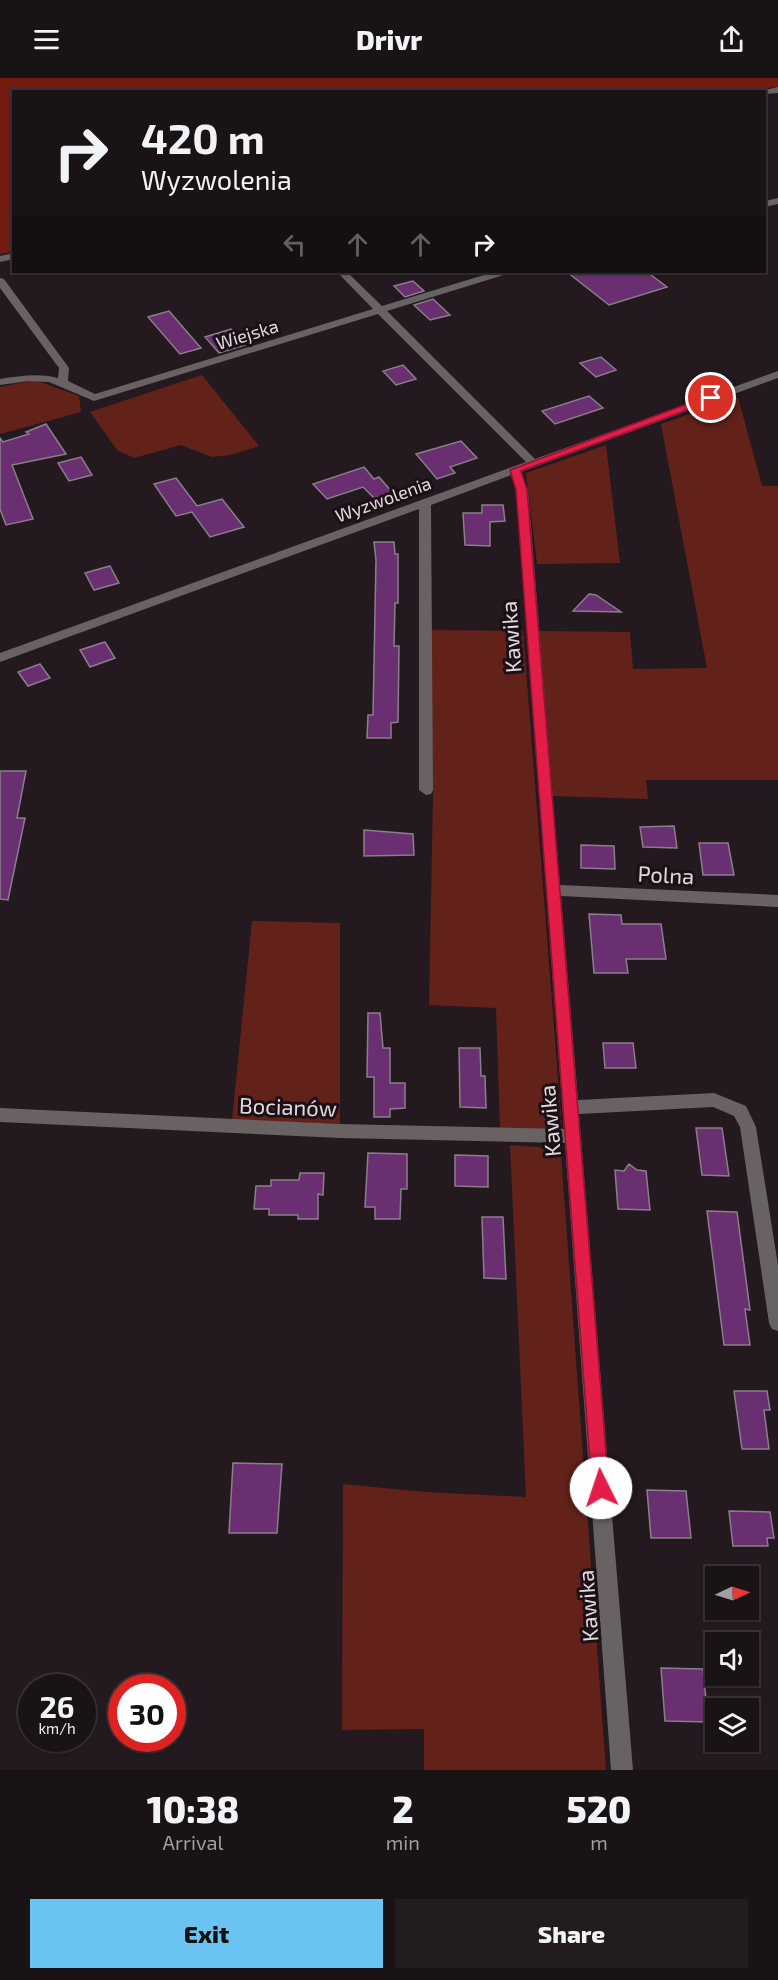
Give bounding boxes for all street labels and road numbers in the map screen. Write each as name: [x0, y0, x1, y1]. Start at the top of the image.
street label: Wiejska: [213, 314, 281, 354]
street label: Wyzwolenia: [332, 471, 434, 527]
street label: Kawika: [495, 600, 525, 674]
street label: Polna: [637, 860, 695, 888]
street label: Kawika: [533, 1084, 565, 1158]
street label: Bocianów: [239, 1091, 337, 1121]
street label: Kawika: [572, 1569, 602, 1643]

